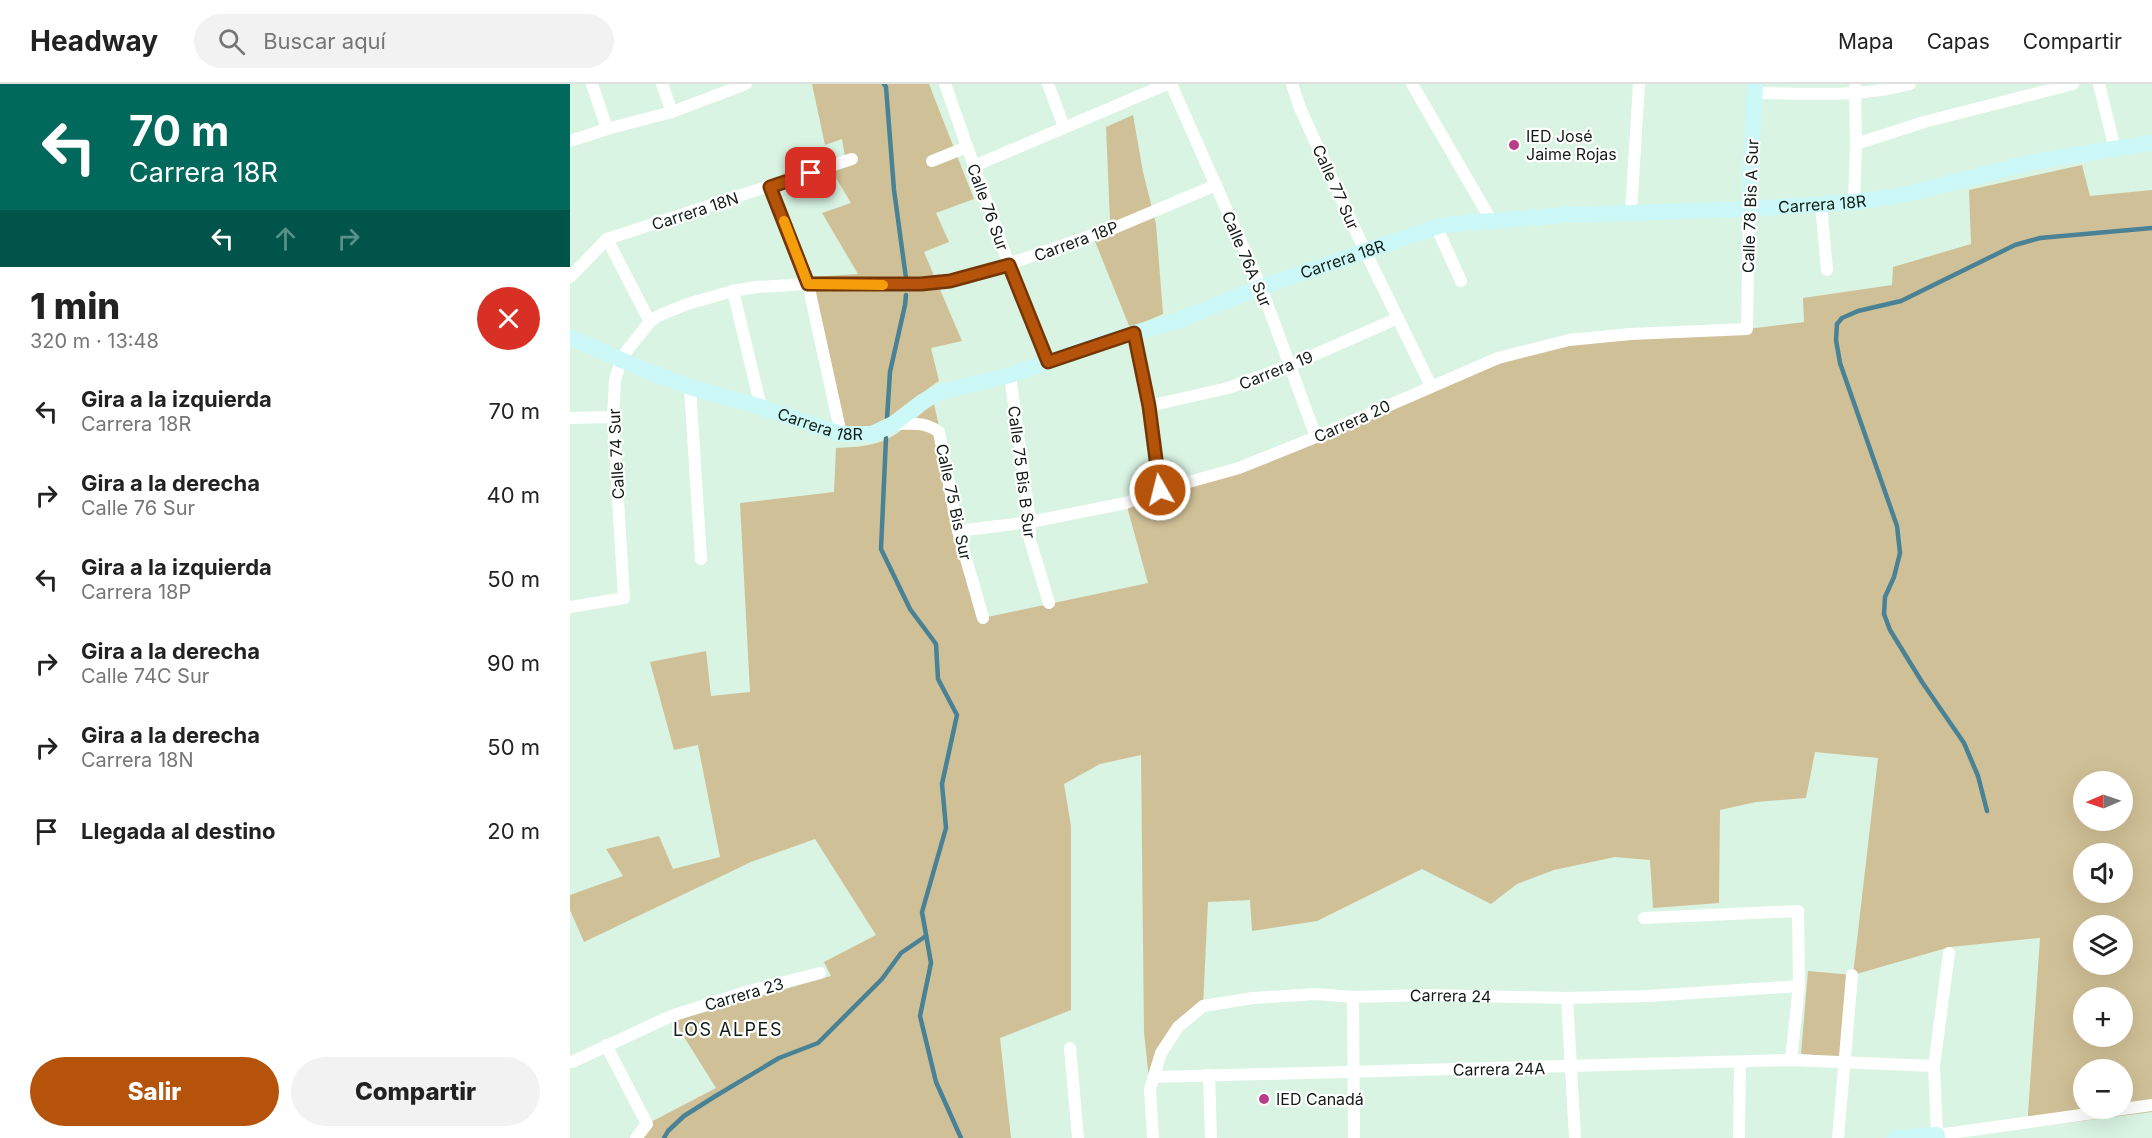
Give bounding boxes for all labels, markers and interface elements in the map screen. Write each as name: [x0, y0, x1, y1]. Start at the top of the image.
search box: [194, 14, 614, 68]
text: Headway: [30, 24, 158, 58]
icon: search: [215, 25, 248, 58]
text: Buscar aquí: [263, 28, 386, 54]
text: Mapa: [1838, 29, 1894, 54]
text: Capas: [1927, 29, 1990, 54]
text: Compartir: [2023, 29, 2122, 54]
text: 70 m: [129, 105, 229, 156]
icon: left: [30, 108, 108, 186]
place label: IED José Jaime Rojas: [1526, 126, 1617, 164]
marker: IED José Jaime Rojas: [1507, 138, 1521, 152]
street label: Calle 78 Bis A Sur: [1738, 139, 1762, 273]
street label: Calle 77 Sur: [1308, 141, 1364, 233]
pin: [785, 147, 836, 198]
text: Carrera 18R: [129, 156, 278, 189]
icon: arrive: [794, 156, 827, 189]
street label: Calle 76 Sur: [963, 161, 1013, 253]
street label: Carrera 18N: [649, 188, 741, 234]
street label: Carrera 18R: [1778, 190, 1868, 217]
street label: Calle 76A Sur: [1218, 208, 1276, 310]
street label: Carrera 18P: [1031, 217, 1121, 265]
icon: left: [206, 222, 239, 255]
icon: ahead: [269, 222, 302, 255]
icon: right: [332, 222, 365, 255]
street label: Carrera 18R: [1298, 235, 1388, 283]
text: 1 min: [30, 284, 120, 328]
button: close: [477, 287, 540, 350]
text: 320 m · 13:48: [30, 329, 159, 353]
street label: Carrera 19: [1236, 346, 1316, 394]
text: Gira a la izquierda: [81, 386, 272, 412]
icon: left: [30, 395, 63, 428]
street label: Carrera 20: [1311, 395, 1393, 447]
text: 70 m: [489, 398, 540, 424]
street label: Carrera 18R: [775, 403, 863, 444]
street label: Calle 75 Bis B Sur: [1004, 405, 1040, 539]
street label: Calle 74 Sur: [604, 408, 628, 500]
text: Carrera 18R: [81, 412, 191, 436]
street label: Calle 75 Bis Sur: [932, 442, 976, 562]
position arrow: [1128, 458, 1192, 522]
text: Gira a la derecha: [81, 470, 260, 496]
icon: right: [30, 479, 63, 512]
text: 40 m: [486, 482, 540, 508]
text: Calle 76 Sur: [81, 496, 195, 520]
text: Gira a la izquierda: [81, 554, 272, 580]
icon: left: [30, 563, 63, 596]
text: 50 m: [487, 566, 540, 592]
text: Carrera 18P: [81, 580, 191, 604]
text: Gira a la derecha: [81, 638, 260, 664]
icon: right: [30, 647, 63, 680]
text: 90 m: [487, 650, 540, 676]
text: Calle 74C Sur: [81, 664, 209, 688]
text: Gira a la derecha: [81, 722, 260, 748]
icon: right: [30, 731, 63, 764]
text: 50 m: [487, 734, 540, 760]
text: Carrera 18N: [81, 748, 194, 772]
north arrow: [2073, 771, 2133, 831]
map controls: [2073, 771, 2133, 1119]
icon: arrive: [30, 815, 63, 848]
text: Llegada al destino: [81, 818, 275, 844]
text: 20 m: [487, 818, 540, 844]
button: sound: [2073, 843, 2133, 903]
button: layers: [2073, 915, 2133, 975]
street label: Carrera 23: [702, 973, 786, 1015]
street label: Carrera 24: [1410, 985, 1492, 1006]
button: +: [2073, 987, 2133, 1047]
district label: LOS ALPES: [673, 1019, 783, 1040]
button: Salir: [30, 1057, 279, 1126]
button: Compartir: [291, 1057, 540, 1126]
street label: Carrera 24A: [1453, 1058, 1545, 1080]
button: −: [2073, 1059, 2133, 1119]
place label: IED Canadá: [1276, 1089, 1364, 1109]
marker: IED Canadá: [1257, 1092, 1271, 1106]

